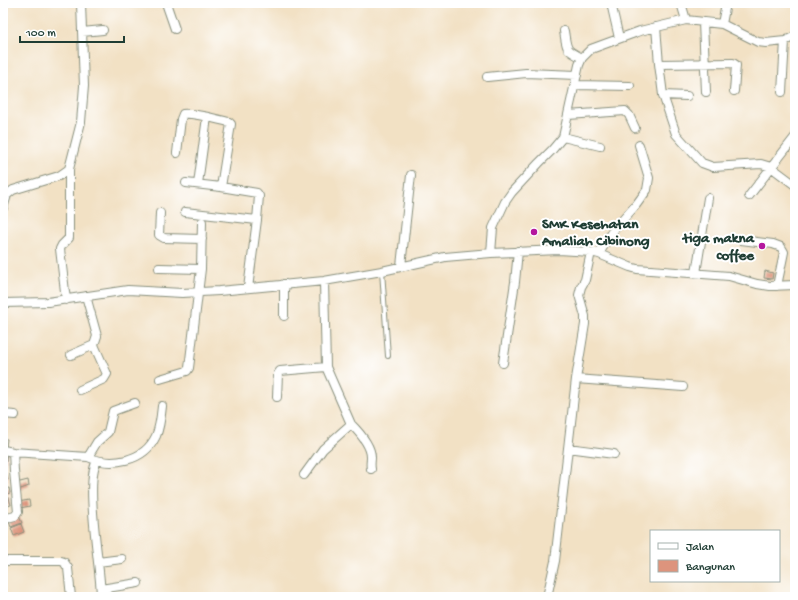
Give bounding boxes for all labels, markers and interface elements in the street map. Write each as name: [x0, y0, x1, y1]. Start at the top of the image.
scale bar: [20, 18, 124, 44]
text: 100 m: [25, 27, 56, 41]
place label: SMK Kesehatan Amaliah Cibinong: [541, 216, 650, 251]
marker: SMK Kesehatan Amaliah Cibinong: [529, 227, 539, 237]
place label: tiga makna coffee: [681, 230, 755, 265]
marker: tiga makna coffee: [757, 241, 767, 251]
legend: [650, 530, 780, 582]
text: Jalan: [686, 541, 714, 555]
text: Bangunan: [685, 561, 735, 575]

